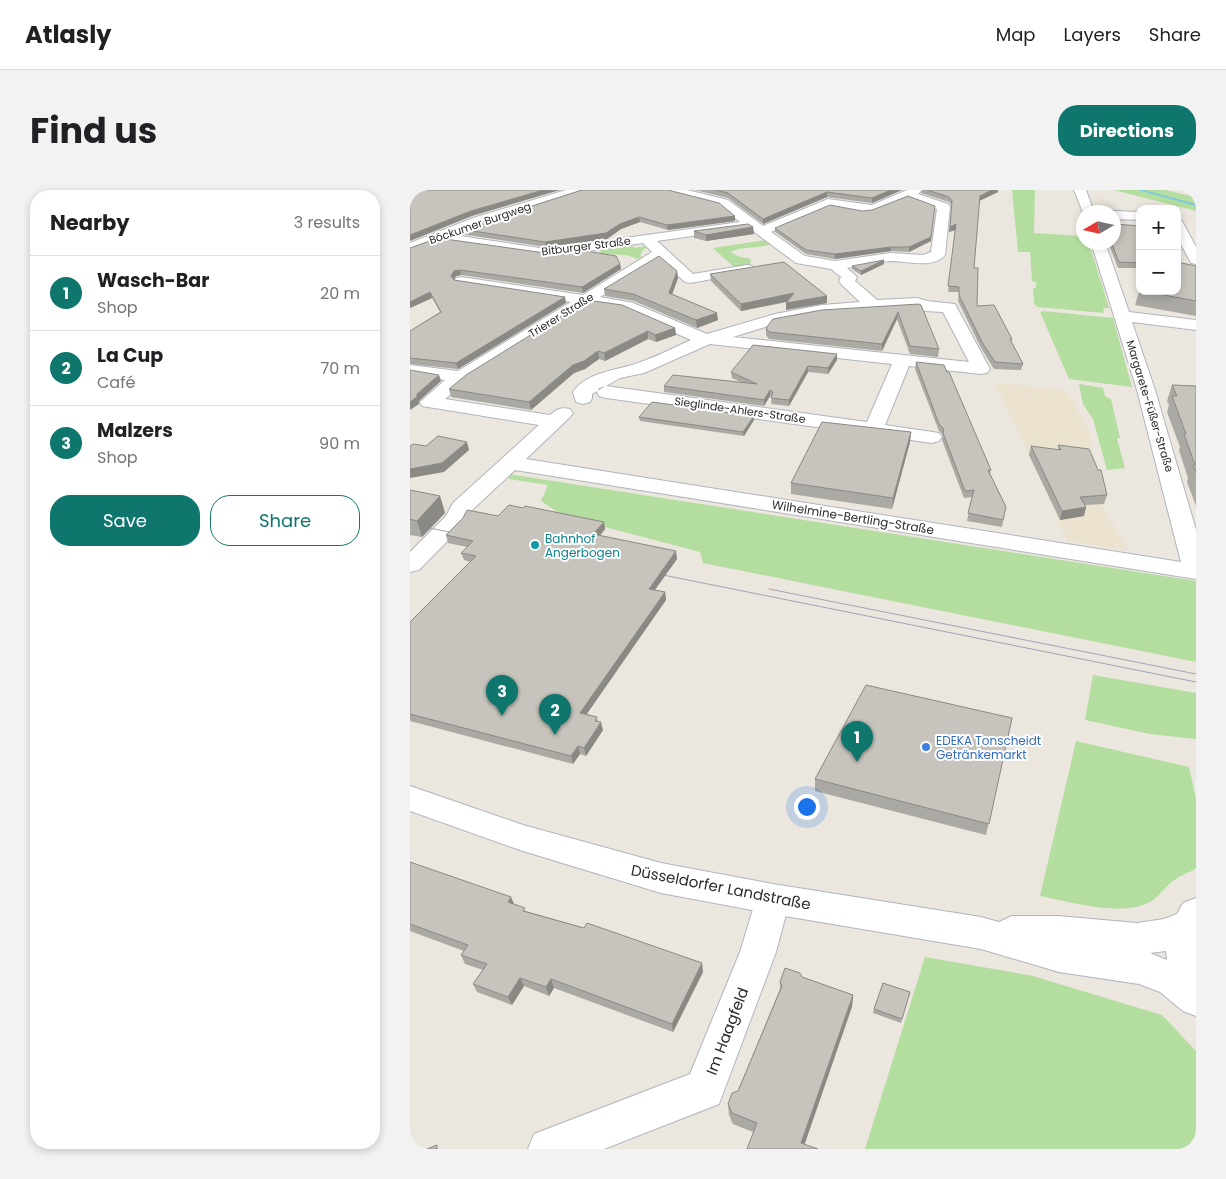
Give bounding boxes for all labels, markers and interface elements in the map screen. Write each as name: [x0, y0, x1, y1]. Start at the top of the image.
text: Atlasly: [25, 18, 111, 51]
text: Map: [996, 22, 1036, 47]
text: Layers: [1064, 22, 1121, 47]
text: Share: [1149, 22, 1201, 47]
button: Directions: [1058, 105, 1196, 156]
text: Find us: [30, 106, 157, 155]
street label: Böckumer Burgweg: [427, 198, 533, 248]
north arrow: [1076, 205, 1121, 250]
map controls: [1136, 205, 1181, 295]
button: +: [1136, 205, 1181, 250]
text: Nearby: [50, 208, 130, 237]
text: 3 results: [294, 211, 360, 234]
street label: Bitburger Straße: [541, 233, 632, 259]
button: −: [1136, 250, 1181, 295]
text: Wasch-Bar: [97, 267, 209, 294]
text: 1: [63, 282, 69, 305]
text: 20 m: [320, 282, 360, 305]
street label: Trierer Straße: [525, 289, 597, 341]
text: Shop: [97, 296, 138, 319]
street label: Margarete-Füßer-Straße: [1122, 338, 1178, 474]
text: La Cup: [97, 342, 163, 369]
text: 2: [61, 357, 71, 380]
text: 70 m: [320, 357, 360, 380]
text: Café: [97, 371, 135, 394]
street label: Sieglinde-Ahlers-Straße: [673, 393, 807, 427]
text: Malzers: [97, 417, 173, 444]
text: 3: [61, 432, 71, 455]
text: 90 m: [319, 432, 360, 455]
text: Shop: [97, 446, 138, 469]
button: Save: [50, 495, 200, 546]
button: Share: [210, 495, 360, 546]
street label: Wilhelmine-Bertling-Straße: [771, 496, 935, 538]
place label: Bahnhof Angerbogen: [545, 530, 620, 561]
marker: Bahnhof Angerbogen: [529, 539, 541, 551]
pin: 3: [486, 675, 518, 716]
pin: 2: [539, 694, 571, 735]
pin: 1: [841, 721, 873, 762]
place label: EDEKA Tonscheidt Getränkemarkt: [936, 732, 1041, 763]
marker: EDEKA Tonscheidt Getränkemarkt: [920, 741, 932, 753]
your location: [794, 794, 820, 820]
street label: Düsseldorfer Landstraße: [629, 859, 813, 915]
street label: Im Haagfeld: [701, 984, 753, 1078]

